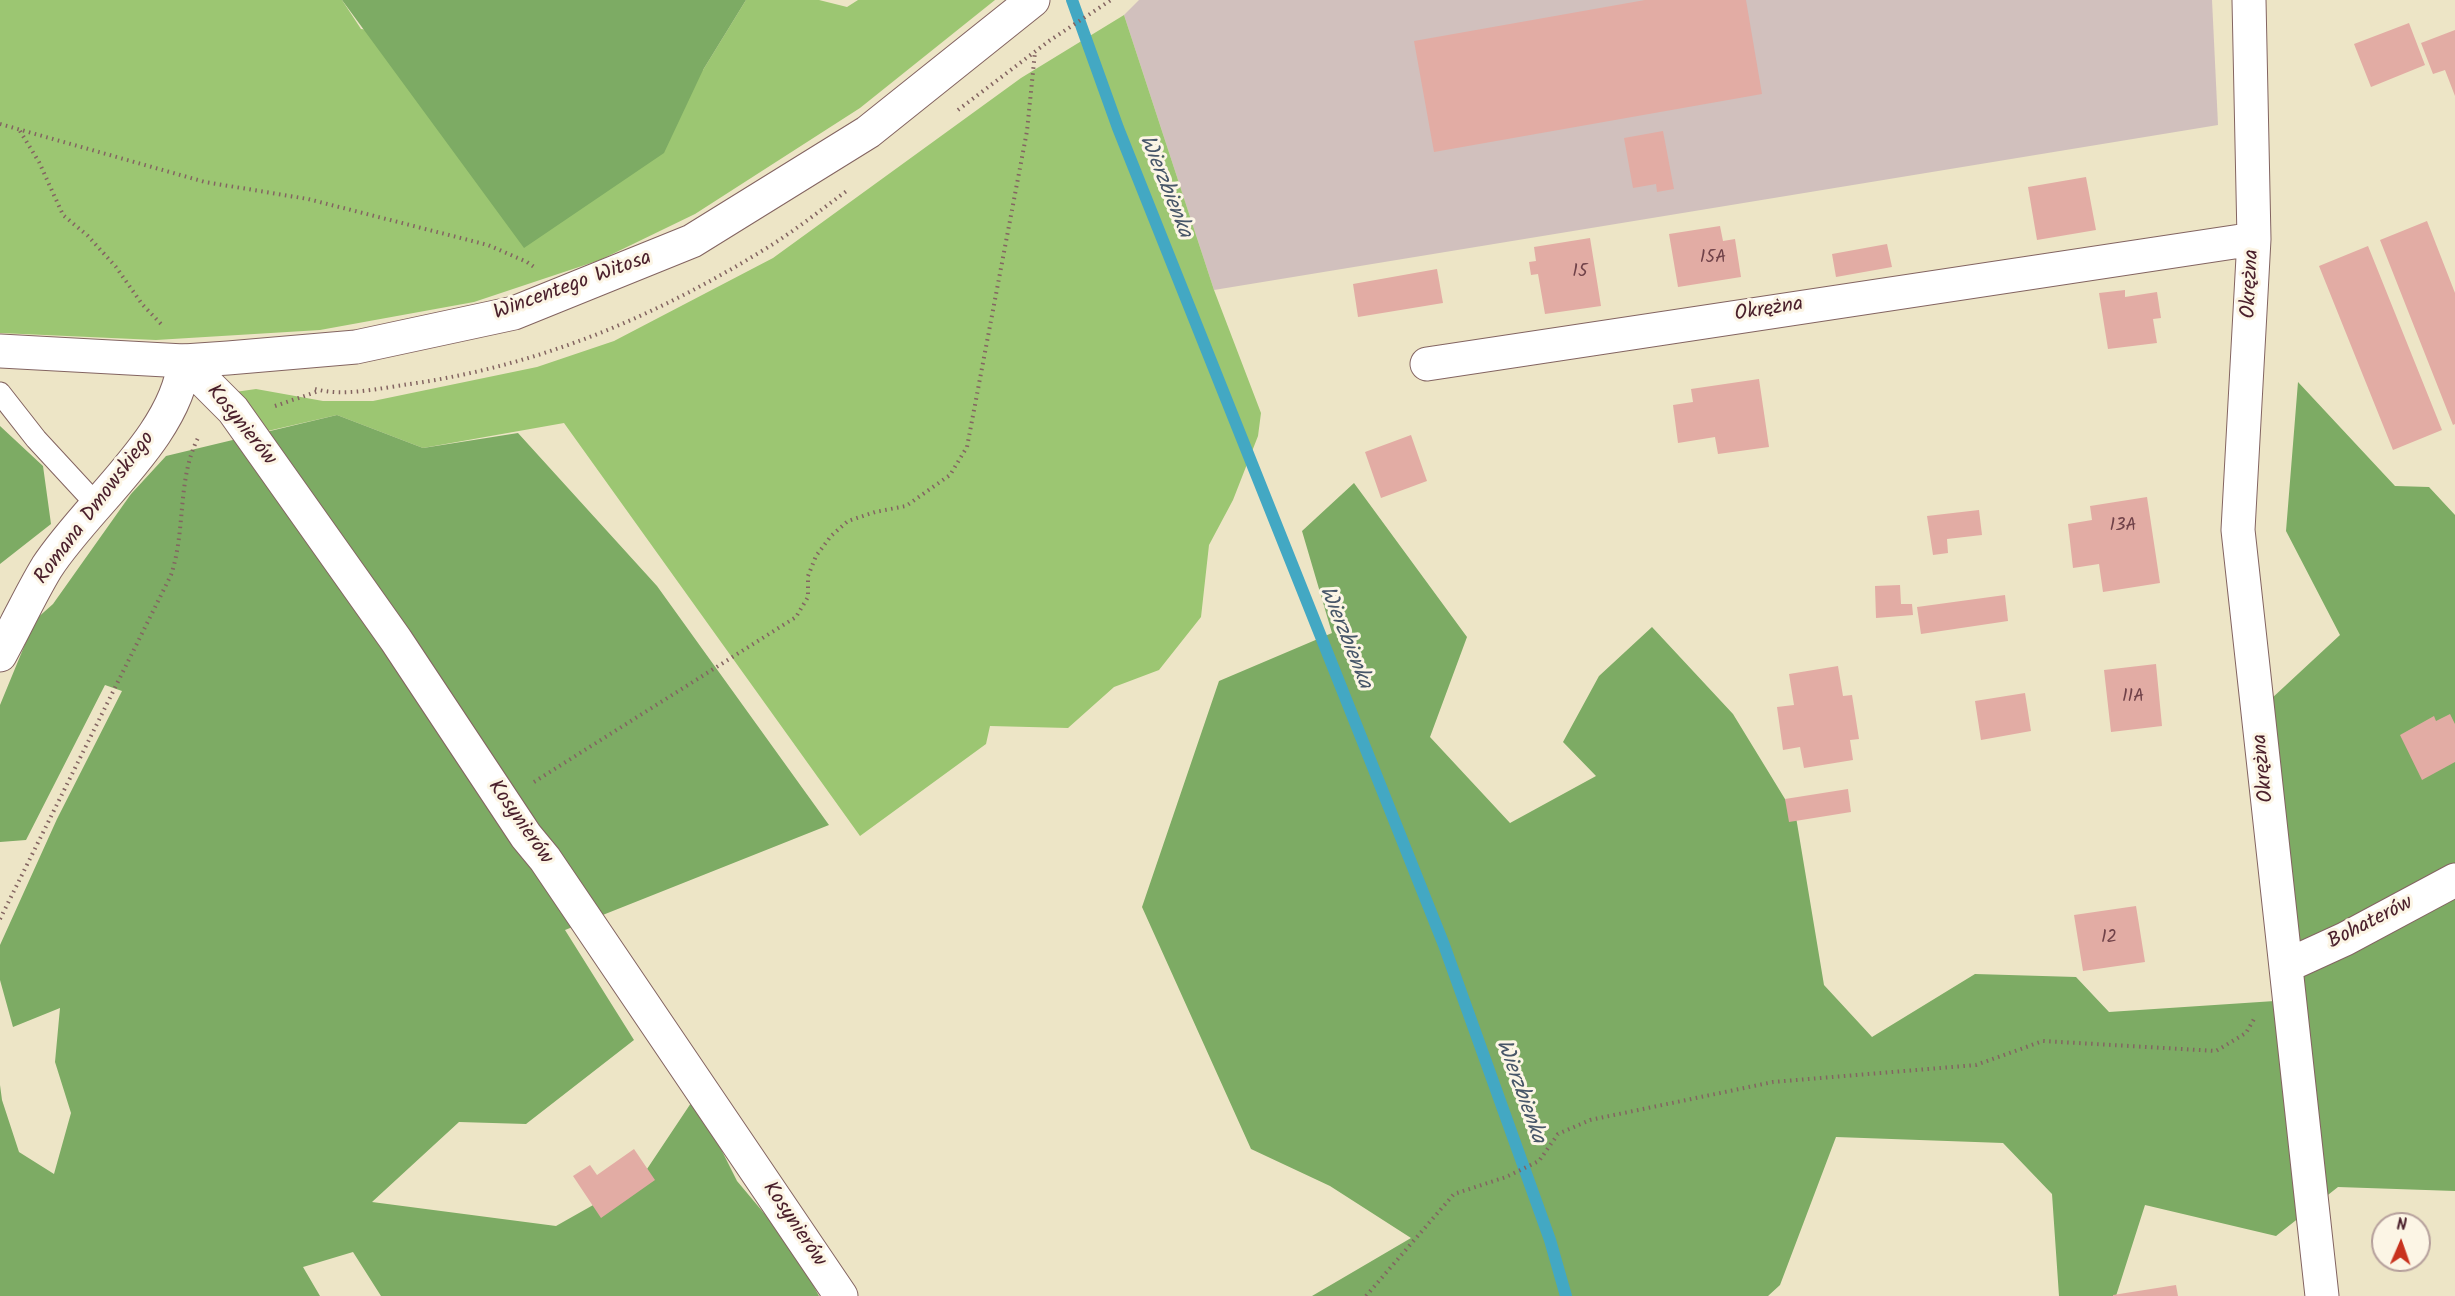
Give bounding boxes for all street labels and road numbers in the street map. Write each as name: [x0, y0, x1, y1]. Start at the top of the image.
street label: Wincentego Witosa: [491, 247, 655, 327]
street label: Okrężna: [2238, 249, 2266, 319]
street label: Okrężna: [1733, 293, 1805, 329]
street label: Kosynierów: [200, 380, 280, 472]
street label: Romana Dmowskiego: [30, 428, 162, 590]
street label: Okrężna: [2249, 732, 2281, 804]
street label: Kosynierów: [481, 776, 557, 870]
street label: Bohaterów: [2324, 892, 2418, 956]
street label: Kosynierów: [755, 1178, 831, 1272]

